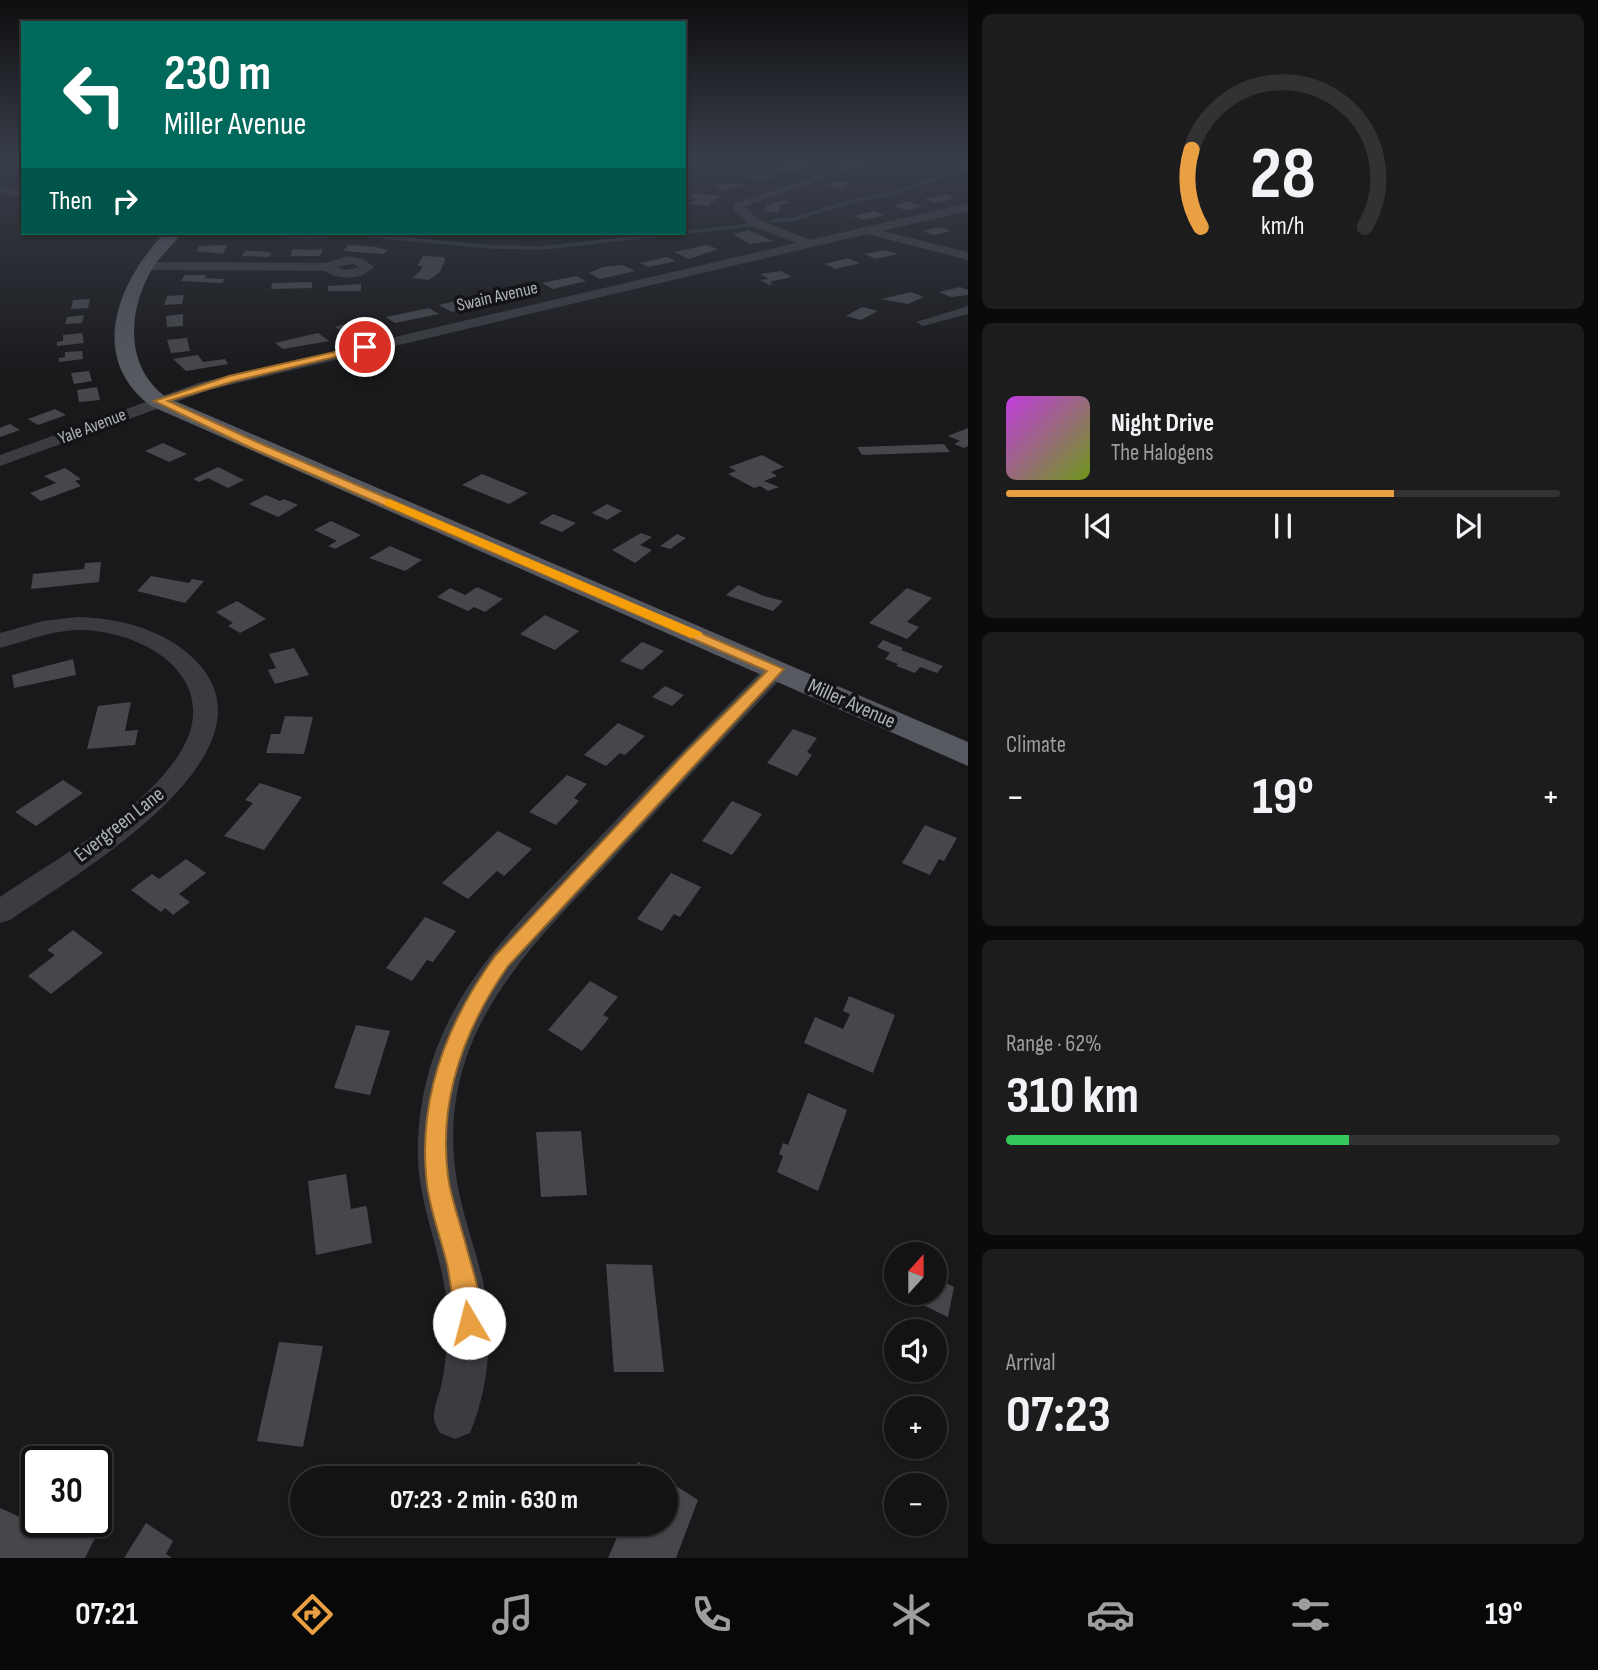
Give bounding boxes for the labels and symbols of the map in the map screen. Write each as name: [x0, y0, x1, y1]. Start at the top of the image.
street label: Swain Avenue: [455, 277, 540, 316]
pin: [335, 317, 395, 377]
street label: Yale Avenue: [55, 404, 129, 449]
street label: Miller Avenue: [804, 673, 900, 734]
street label: Evergreen Lane: [69, 782, 169, 867]
north arrow: [884, 1242, 947, 1306]
position arrow: [432, 1286, 506, 1360]
speed limit sign: 30: [21, 1446, 112, 1537]

